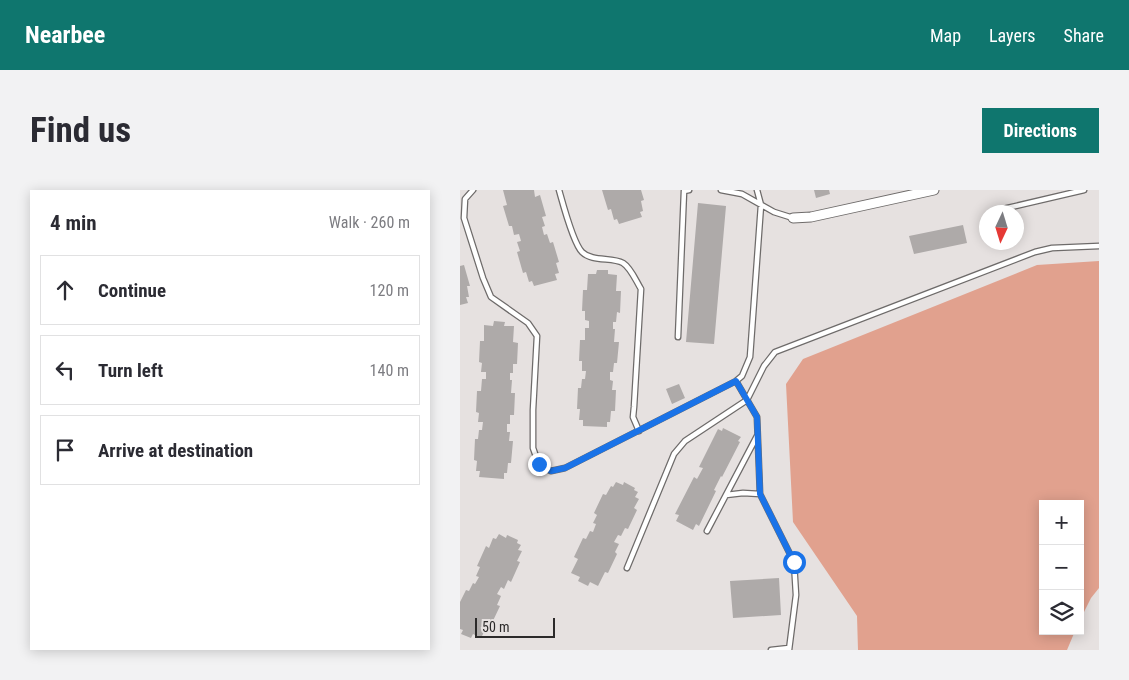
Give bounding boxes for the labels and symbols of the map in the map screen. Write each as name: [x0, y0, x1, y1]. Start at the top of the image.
north arrow: [979, 205, 1024, 250]
route end: [528, 453, 551, 476]
route start: [783, 551, 806, 574]
scale bar: [475, 615, 555, 638]

